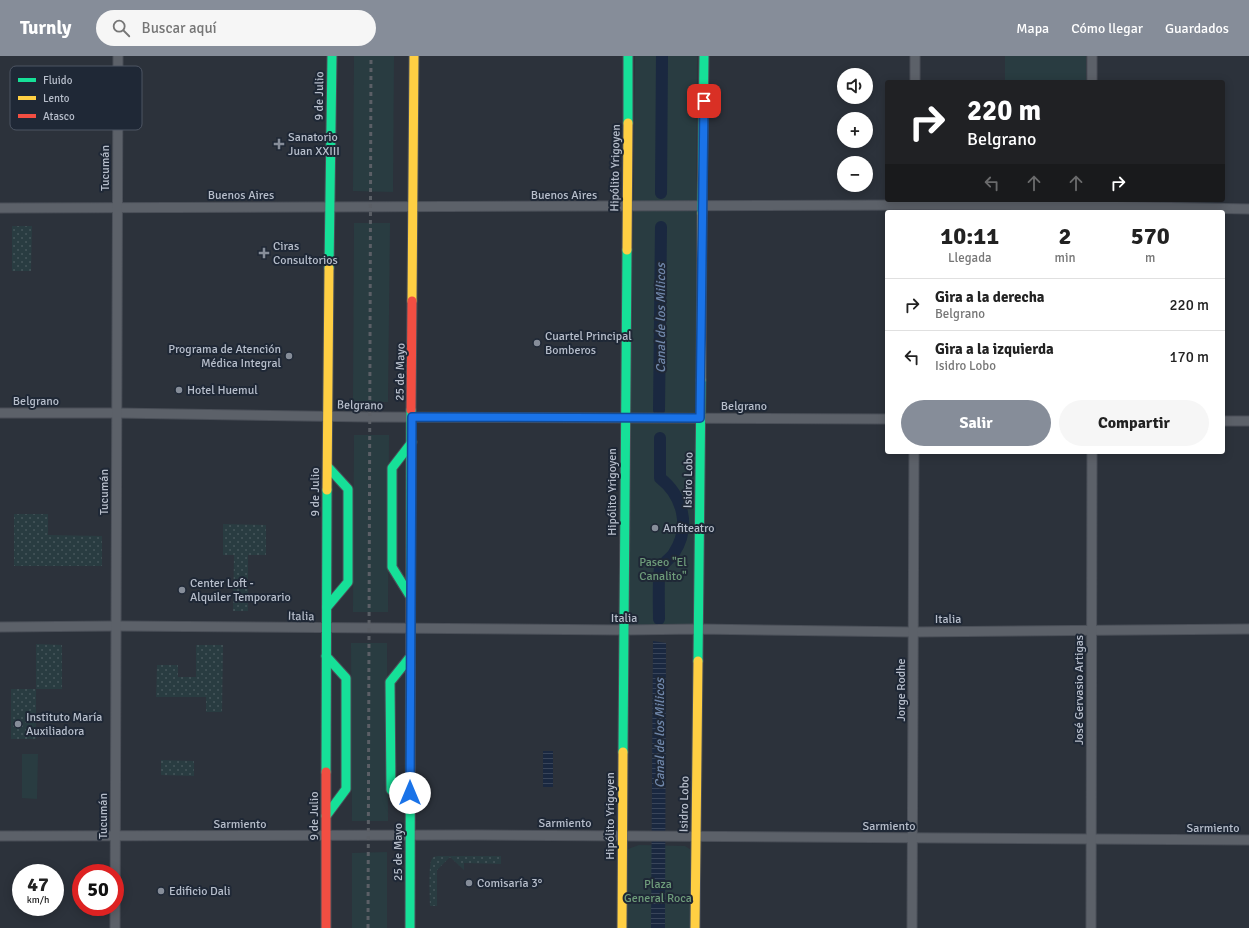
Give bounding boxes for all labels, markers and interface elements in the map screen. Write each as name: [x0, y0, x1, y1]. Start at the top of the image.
search box: [96, 10, 376, 46]
text: Turnly: [20, 16, 72, 40]
icon: search: [110, 17, 132, 39]
text: Buscar aquí: [142, 19, 217, 37]
text: Mapa: [1016, 20, 1049, 37]
text: Cómo llegar: [1071, 20, 1143, 37]
text: Guardados: [1165, 20, 1229, 37]
legend: [10, 66, 142, 130]
map controls: [837, 68, 873, 192]
button: sound: [837, 68, 873, 104]
street label: 9 de Julio: [312, 71, 327, 121]
text: Fluido: [43, 74, 73, 87]
pin: [687, 84, 721, 118]
icon: arrive: [693, 90, 715, 112]
text: Lento: [43, 92, 70, 105]
text: 220 m: [967, 94, 1041, 128]
icon: right: [901, 96, 953, 148]
text: Atasco: [43, 110, 75, 123]
button: +: [837, 112, 873, 148]
street label: Hipólito Yrigoyen: [607, 124, 624, 212]
text: Belgrano: [967, 128, 1036, 150]
place label: Sanatorio Juan XXIII: [288, 130, 340, 159]
marker: Sanatorio Juan XXIII: [273, 138, 285, 150]
street label: Tucumán: [98, 145, 113, 191]
button: −: [837, 156, 873, 192]
icon: left: [981, 172, 1003, 194]
icon: ahead: [1023, 172, 1045, 194]
icon: ahead: [1065, 172, 1087, 194]
icon: right: [1107, 172, 1129, 194]
street label: Buenos Aires: [208, 188, 274, 203]
street label: Buenos Aires: [531, 188, 597, 203]
text: 10:11: [940, 221, 999, 251]
text: 2: [1059, 221, 1071, 251]
text: 570: [1131, 221, 1170, 251]
place label: Ciras Consultorios: [273, 239, 338, 268]
marker: Ciras Consultorios: [258, 247, 270, 259]
text: Llegada: [948, 250, 992, 266]
text: min: [1055, 250, 1076, 266]
text: m: [1145, 250, 1155, 266]
water label: Canal de los Milicos: [653, 262, 669, 373]
text: Gira a la derecha: [935, 288, 1045, 306]
icon: right: [901, 294, 923, 316]
text: 220 m: [1169, 296, 1209, 314]
text: Belgrano: [935, 306, 985, 322]
place label: Cuartel Principal Bomberos: [545, 329, 632, 358]
marker: Cuartel Principal Bomberos: [532, 338, 542, 348]
text: Gira a la izquierda: [935, 340, 1054, 358]
place label: Programa de Atención Médica Integral: [168, 342, 281, 371]
street label: 25 de Mayo: [392, 343, 409, 401]
icon: left: [901, 346, 923, 368]
text: 170 m: [1169, 348, 1209, 366]
marker: Programa de Atención Médica Integral: [284, 351, 294, 361]
text: Isidro Lobo: [935, 358, 996, 374]
place label: Hotel Huemul: [187, 383, 258, 398]
marker: Hotel Huemul: [174, 385, 184, 395]
street label: Belgrano: [13, 394, 59, 409]
street label: Belgrano: [337, 398, 383, 413]
street label: Belgrano: [721, 399, 767, 414]
button: Salir: [901, 400, 1051, 446]
button: Compartir: [1059, 400, 1209, 446]
street label: Hipólito Yrigoyen: [605, 448, 620, 536]
street label: Isidro Lobo: [681, 452, 696, 508]
street label: 9 de Julio: [308, 467, 323, 517]
street label: Tucumán: [97, 469, 112, 515]
place label: Anfiteatro: [663, 521, 714, 536]
marker: Anfiteatro: [650, 523, 660, 533]
park label: Paseo "El Canalito": [639, 555, 687, 584]
place label: Center Loft - Alquiler Temporario: [190, 576, 291, 605]
marker: Center Loft - Alquiler Temporario: [177, 585, 187, 595]
street label: Italia: [288, 609, 314, 624]
street label: Italia: [611, 611, 637, 626]
street label: Italia: [935, 612, 961, 627]
street label: José Gervasio Artigas: [1072, 635, 1087, 745]
street label: Jorge Rodhe: [894, 658, 909, 722]
water label: Canal de los Milicos: [652, 677, 668, 788]
place label: Instituto María Auxiliadora: [26, 710, 102, 739]
marker: Instituto María Auxiliadora: [13, 719, 23, 729]
position arrow: [389, 772, 431, 814]
street label: Hipólito Yrigoyen: [603, 772, 618, 860]
street label: Isidro Lobo: [677, 776, 692, 832]
street label: 9 de Julio: [307, 791, 322, 841]
street label: Tucumán: [96, 793, 111, 839]
street label: Sarmiento: [539, 816, 591, 831]
street label: Sarmiento: [214, 817, 266, 832]
street label: Sarmiento: [863, 819, 915, 834]
street label: Sarmiento: [1187, 821, 1239, 836]
street label: 25 de Mayo: [391, 823, 406, 881]
speed limit sign: 50: [72, 864, 124, 916]
text: 47: [27, 872, 49, 897]
place label: Comisaría 3°: [477, 876, 543, 891]
park label: Plaza General Roca: [624, 877, 692, 906]
marker: Comisaría 3°: [464, 878, 474, 888]
place label: Edificio Dali: [169, 884, 231, 899]
marker: Edificio Dali: [156, 886, 166, 896]
text: km/h: [27, 894, 49, 906]

